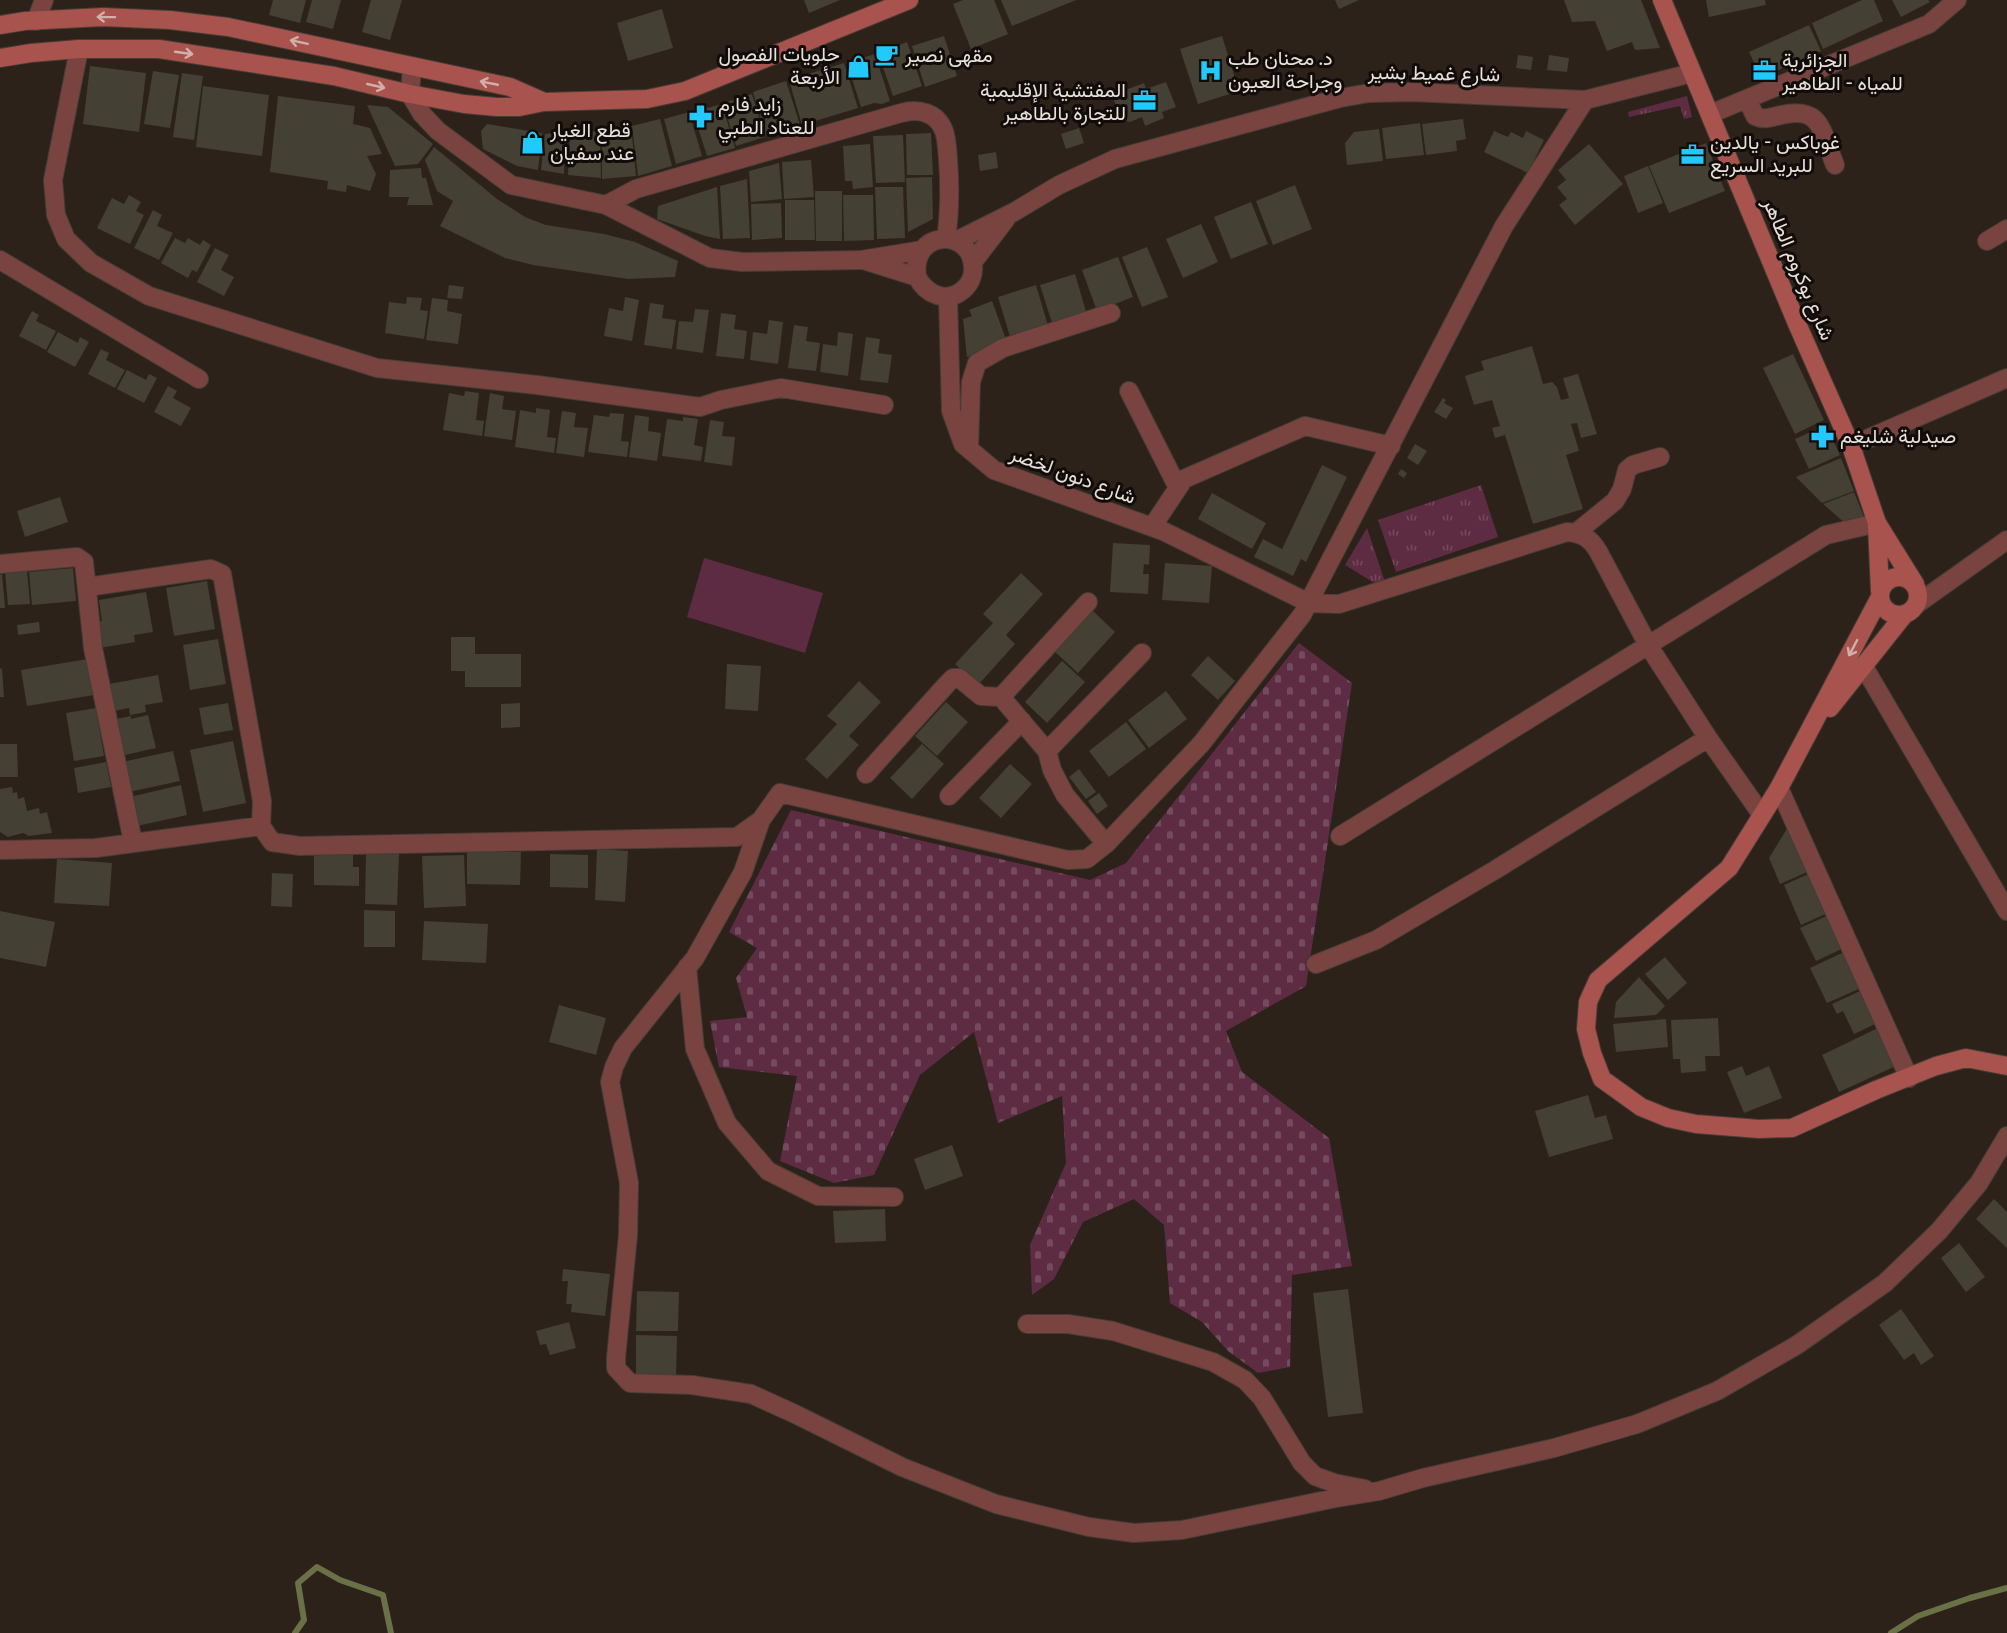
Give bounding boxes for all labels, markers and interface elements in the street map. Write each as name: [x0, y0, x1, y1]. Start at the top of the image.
one-way arrow: [96, 12, 116, 23]
one-way arrow: [289, 36, 309, 47]
place label: حلويات الفصول الأربعة: [718, 42, 840, 90]
cafe icon: مقهى نصير: [874, 42, 900, 68]
place label: مقهى نصير: [904, 43, 993, 68]
place label: د. محنان طب وجراحة العيون: [1228, 46, 1342, 94]
one-way arrow: [173, 48, 193, 59]
place label: الجزائرية للمياه - الطاهير: [1781, 48, 1903, 96]
shop icon: حلويات الفصول الأربعة: [845, 53, 871, 79]
hospital icon: د. محنان طب وجراحة العيون: [1197, 57, 1223, 83]
office icon: الجزائرية للمياه - الطاهير: [1751, 58, 1777, 84]
street label: شارع غميط بشير: [1367, 60, 1500, 88]
one-way arrow: [480, 76, 499, 88]
place label: المفتشية الإقليمية للتجارة بالطاهير: [980, 78, 1126, 126]
one-way arrow: [366, 81, 385, 92]
office icon: المفتشية الإقليمية للتجارة بالطاهير: [1131, 88, 1157, 114]
place label: زايد فارم للعتاد الطبي: [718, 92, 814, 144]
pharmacy icon: زايد فارم للعتاد الطبي: [687, 103, 713, 129]
place label: قطع الغيار عند سفيان: [549, 118, 634, 165]
shop icon: قطع الغيار عند سفيان: [519, 129, 545, 155]
place label: غوباكس - يالدين للبريد السريع: [1710, 130, 1840, 179]
office icon: غوباكس - يالدين للبريد السريع: [1679, 141, 1705, 167]
street label: شارع بوكروم الطاهر: [1756, 193, 1840, 345]
pharmacy icon: صيدلية شليغم: [1809, 423, 1835, 449]
place label: صيدلية شليغم: [1840, 424, 1956, 449]
street label: شارع دنون لخضر: [1005, 441, 1139, 511]
one-way arrow: [1847, 639, 1858, 657]

